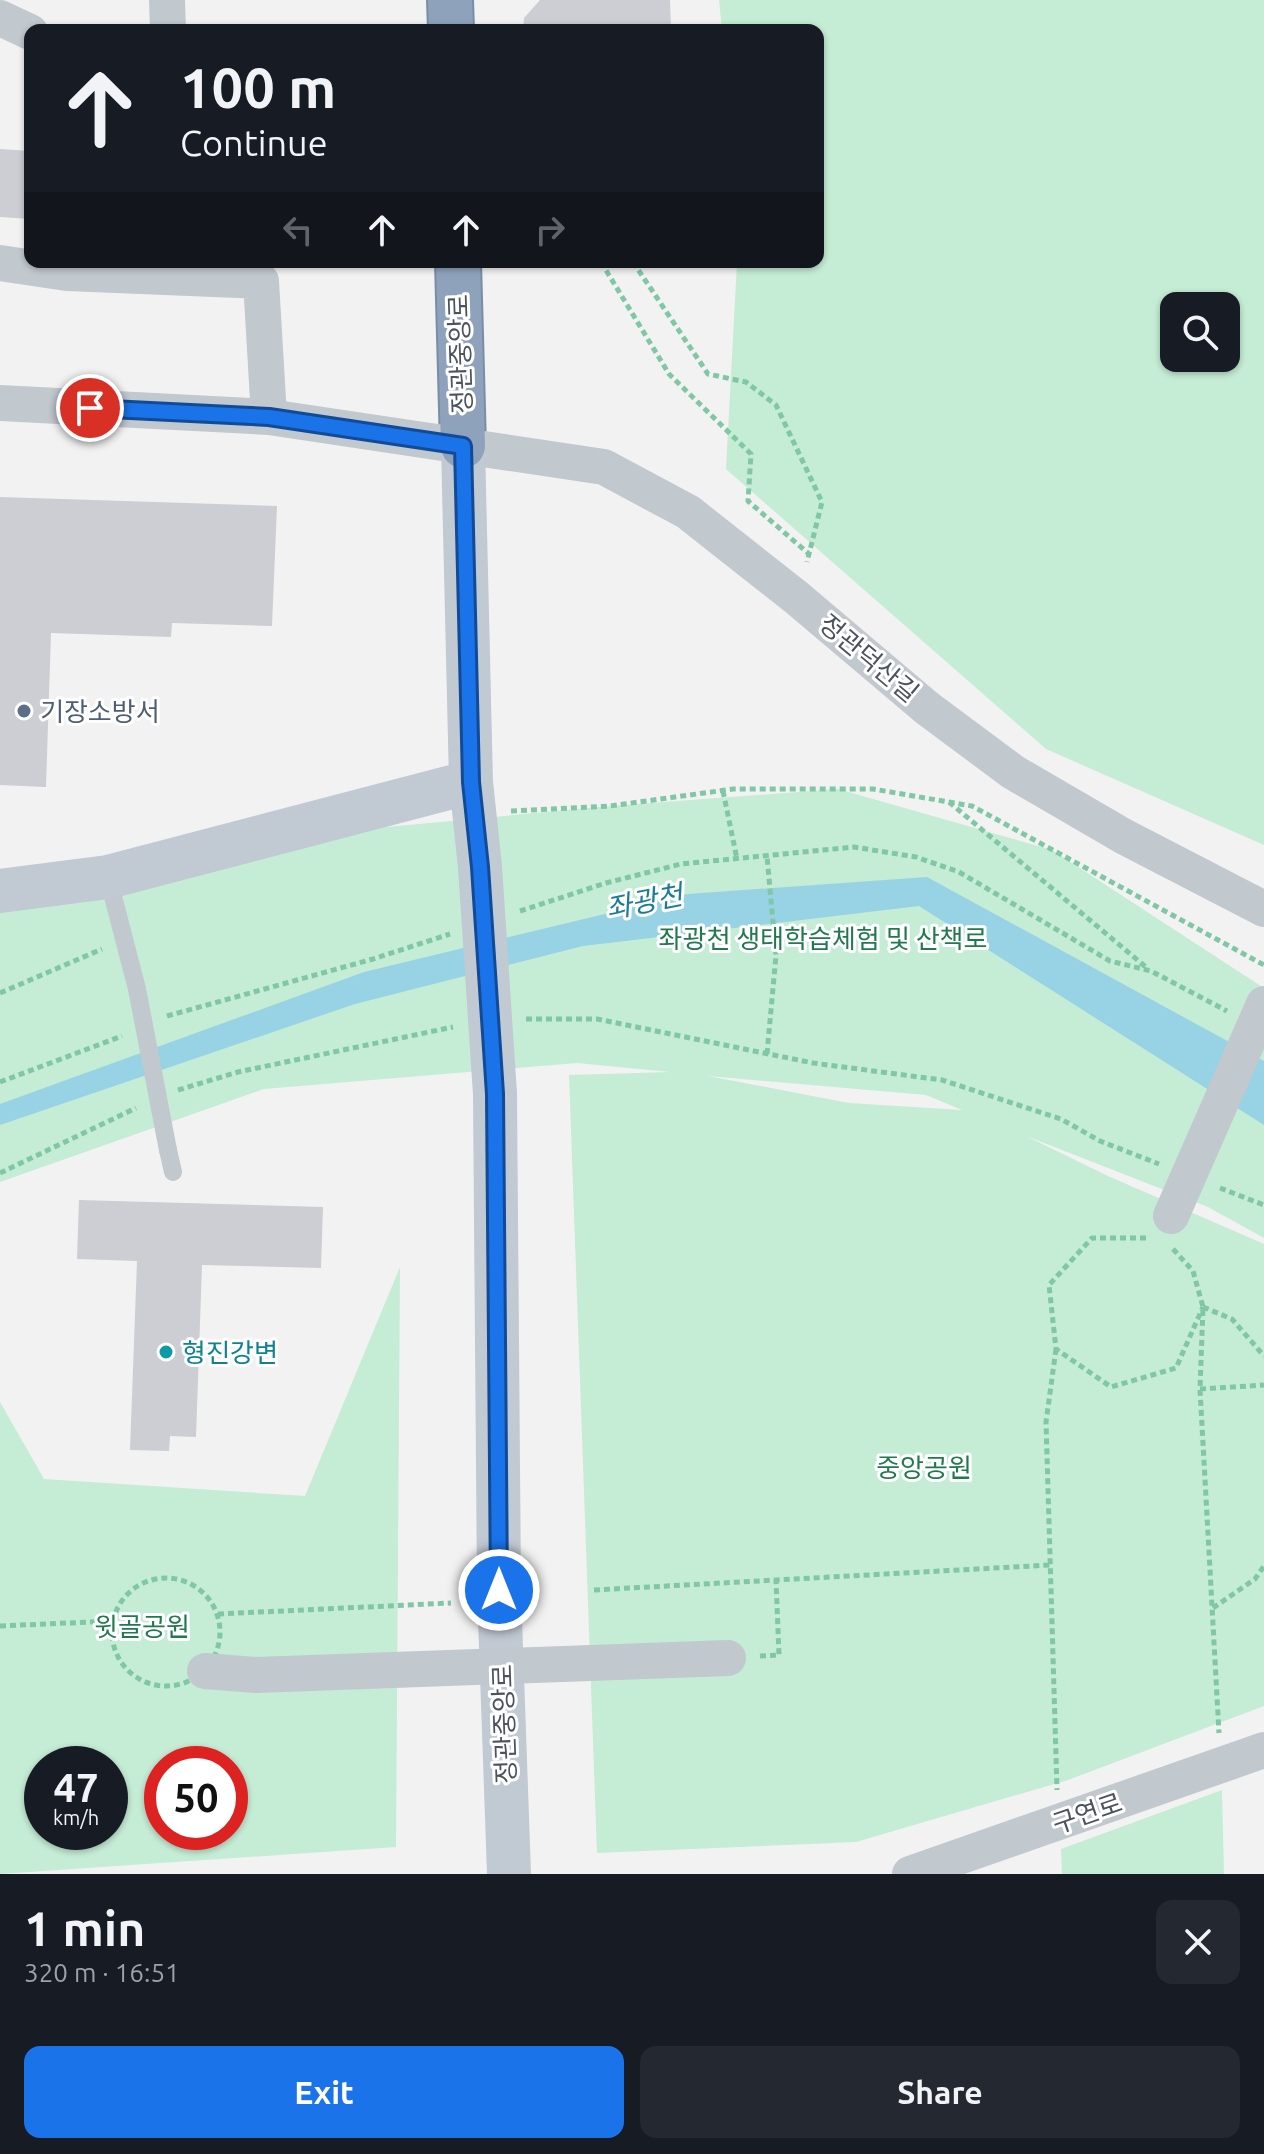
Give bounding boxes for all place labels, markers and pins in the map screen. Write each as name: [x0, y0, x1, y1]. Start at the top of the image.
pin: [56, 374, 124, 442]
place label: 기장소방서: [40, 697, 160, 726]
marker: 기장소방서: [15, 702, 33, 720]
place label: 형진강변: [182, 1338, 278, 1367]
marker: 형진강변: [157, 1343, 175, 1361]

